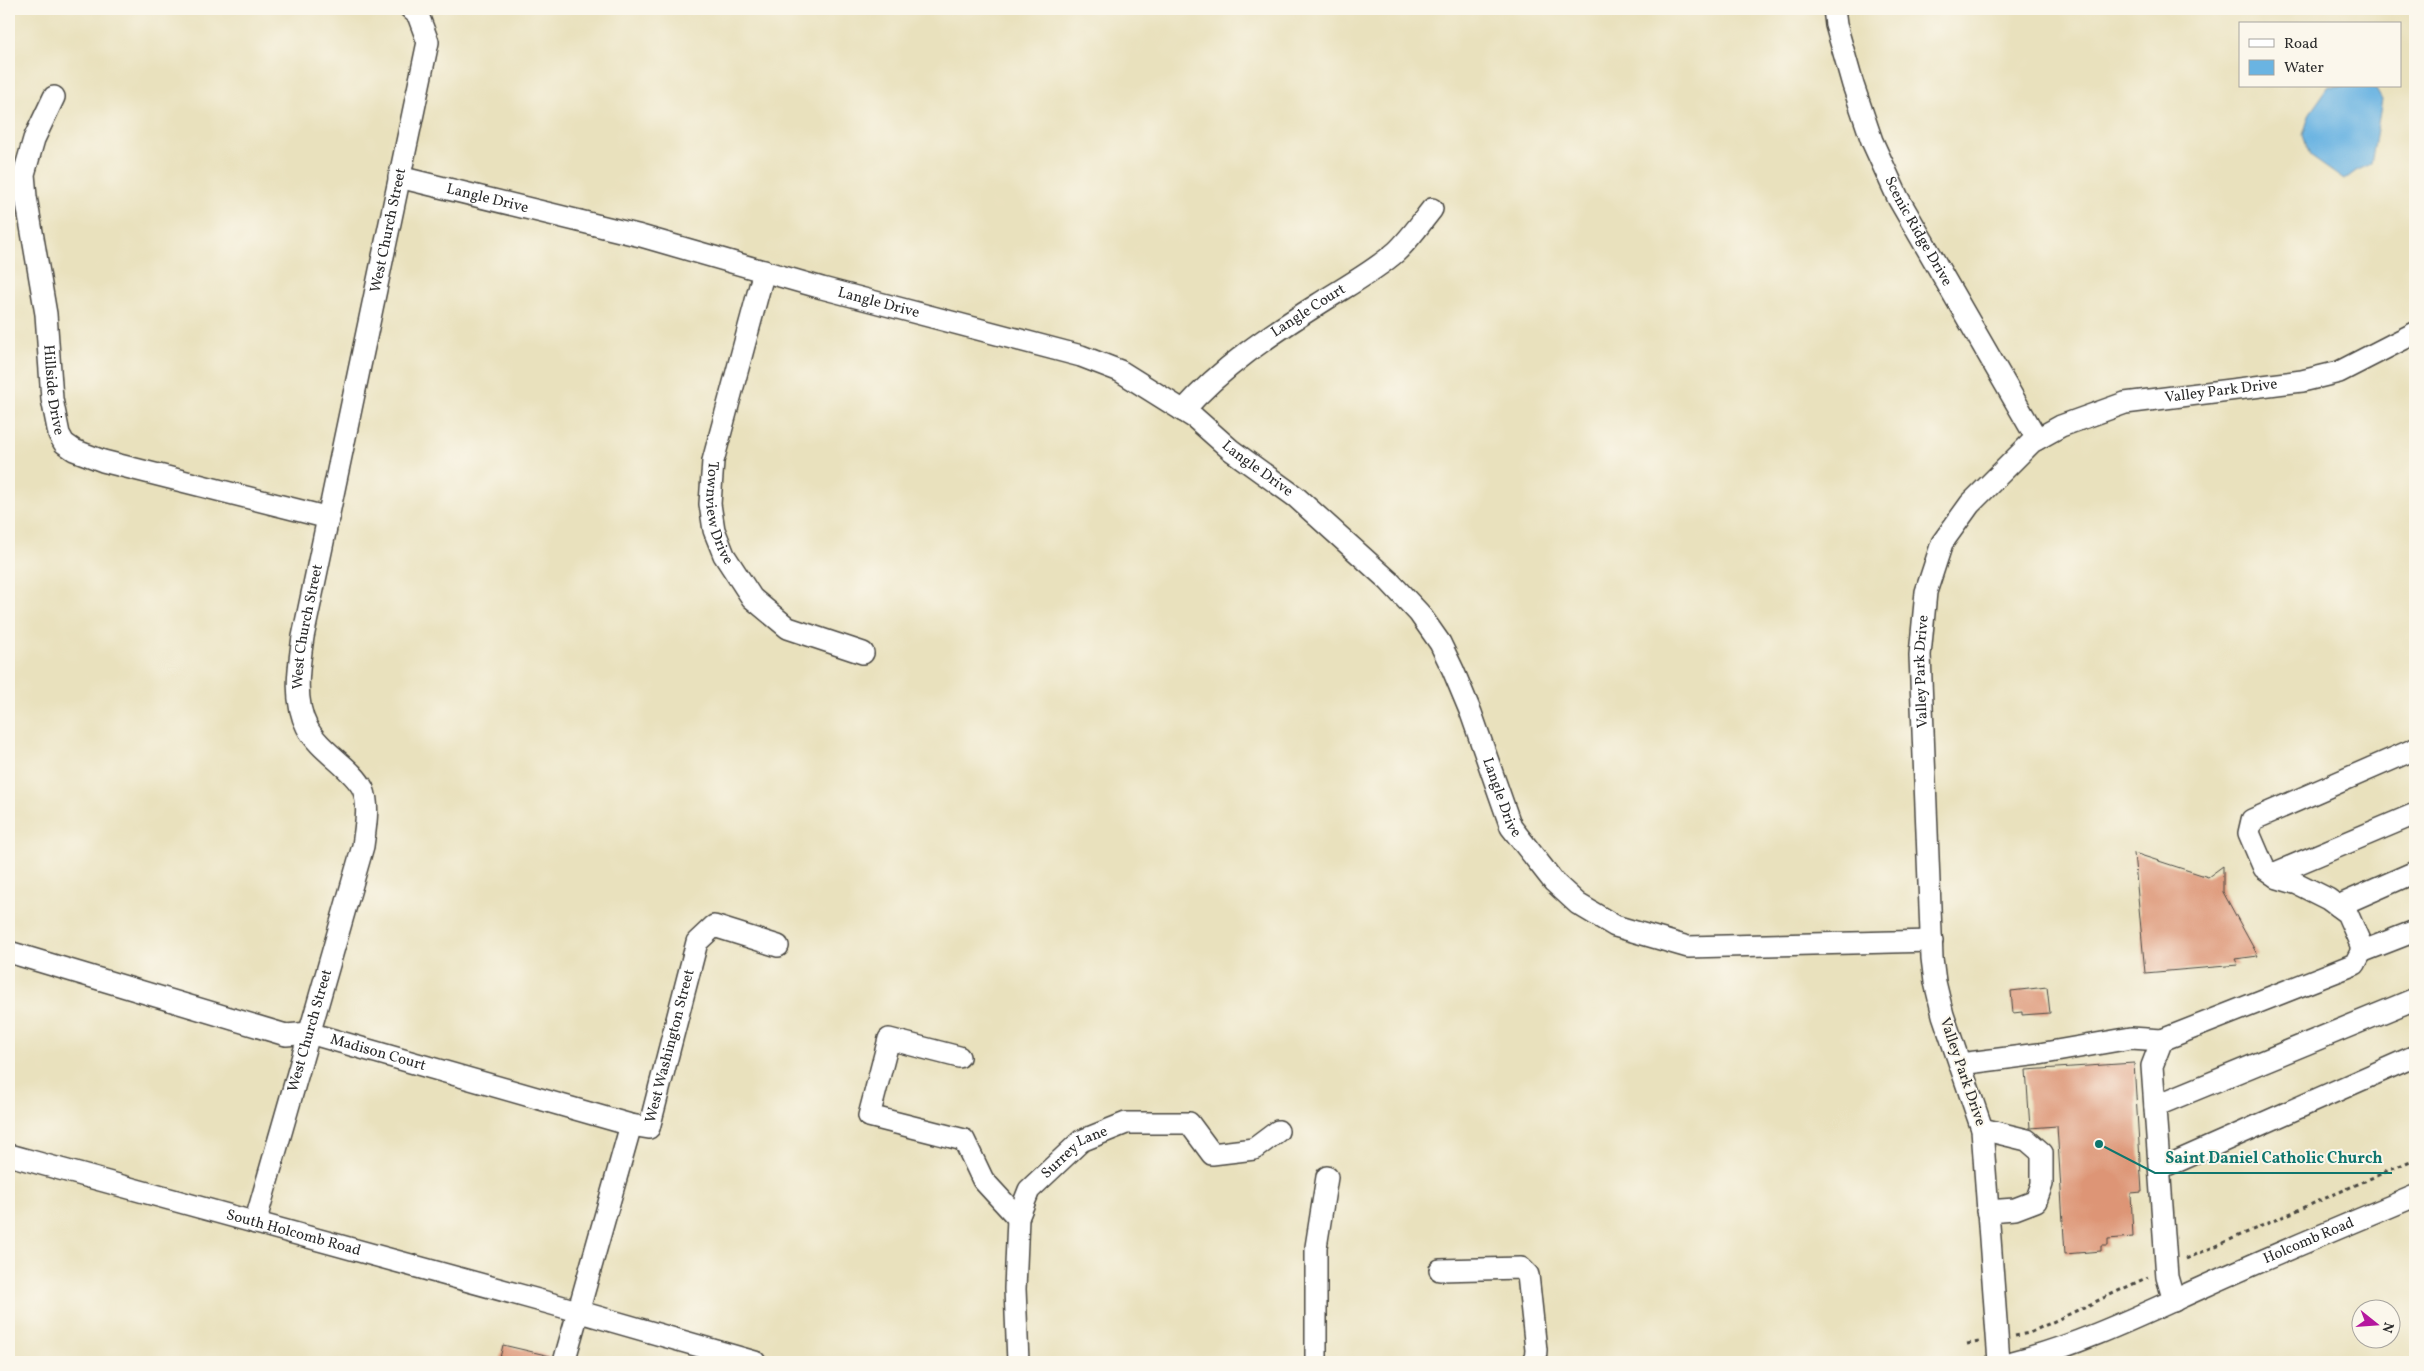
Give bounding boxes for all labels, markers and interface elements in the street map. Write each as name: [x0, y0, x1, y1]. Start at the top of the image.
legend: [2239, 22, 2402, 88]
text: Road: [2284, 34, 2318, 55]
text: Water: [2284, 58, 2324, 79]
street label: West Church Street: [365, 166, 412, 294]
street label: Scenic Ridge Drive: [1879, 173, 1957, 290]
street label: Langle Drive: [444, 178, 531, 219]
street label: Langle Court: [1267, 279, 1350, 343]
street label: Langle Drive: [835, 282, 922, 324]
street label: Hillside Drive: [38, 344, 69, 437]
street label: Valley Park Drive: [2164, 374, 2279, 408]
street label: Langle Drive: [1217, 436, 1297, 502]
street label: Townview Drive: [699, 461, 738, 569]
street label: West Church Street: [288, 562, 329, 690]
street label: Valley Park Drive: [1909, 614, 1934, 729]
street label: Langle Drive: [1477, 755, 1526, 842]
street label: West Church Street: [283, 967, 338, 1095]
street label: West Washington Street: [640, 967, 700, 1125]
street label: Valley Park Drive: [1934, 1015, 1990, 1129]
street label: Madison Court: [328, 1029, 428, 1076]
street label: Surrey Lane: [1037, 1121, 1111, 1184]
callout: Saint Daniel Catholic Church: [2155, 1142, 2392, 1173]
text: Saint Daniel Catholic Church: [2165, 1148, 2383, 1170]
street label: South Holcomb Road: [224, 1205, 363, 1261]
street label: Holcomb Road: [2260, 1212, 2357, 1269]
north arrow: [2352, 1298, 2402, 1348]
text: N: [2376, 1320, 2398, 1335]

